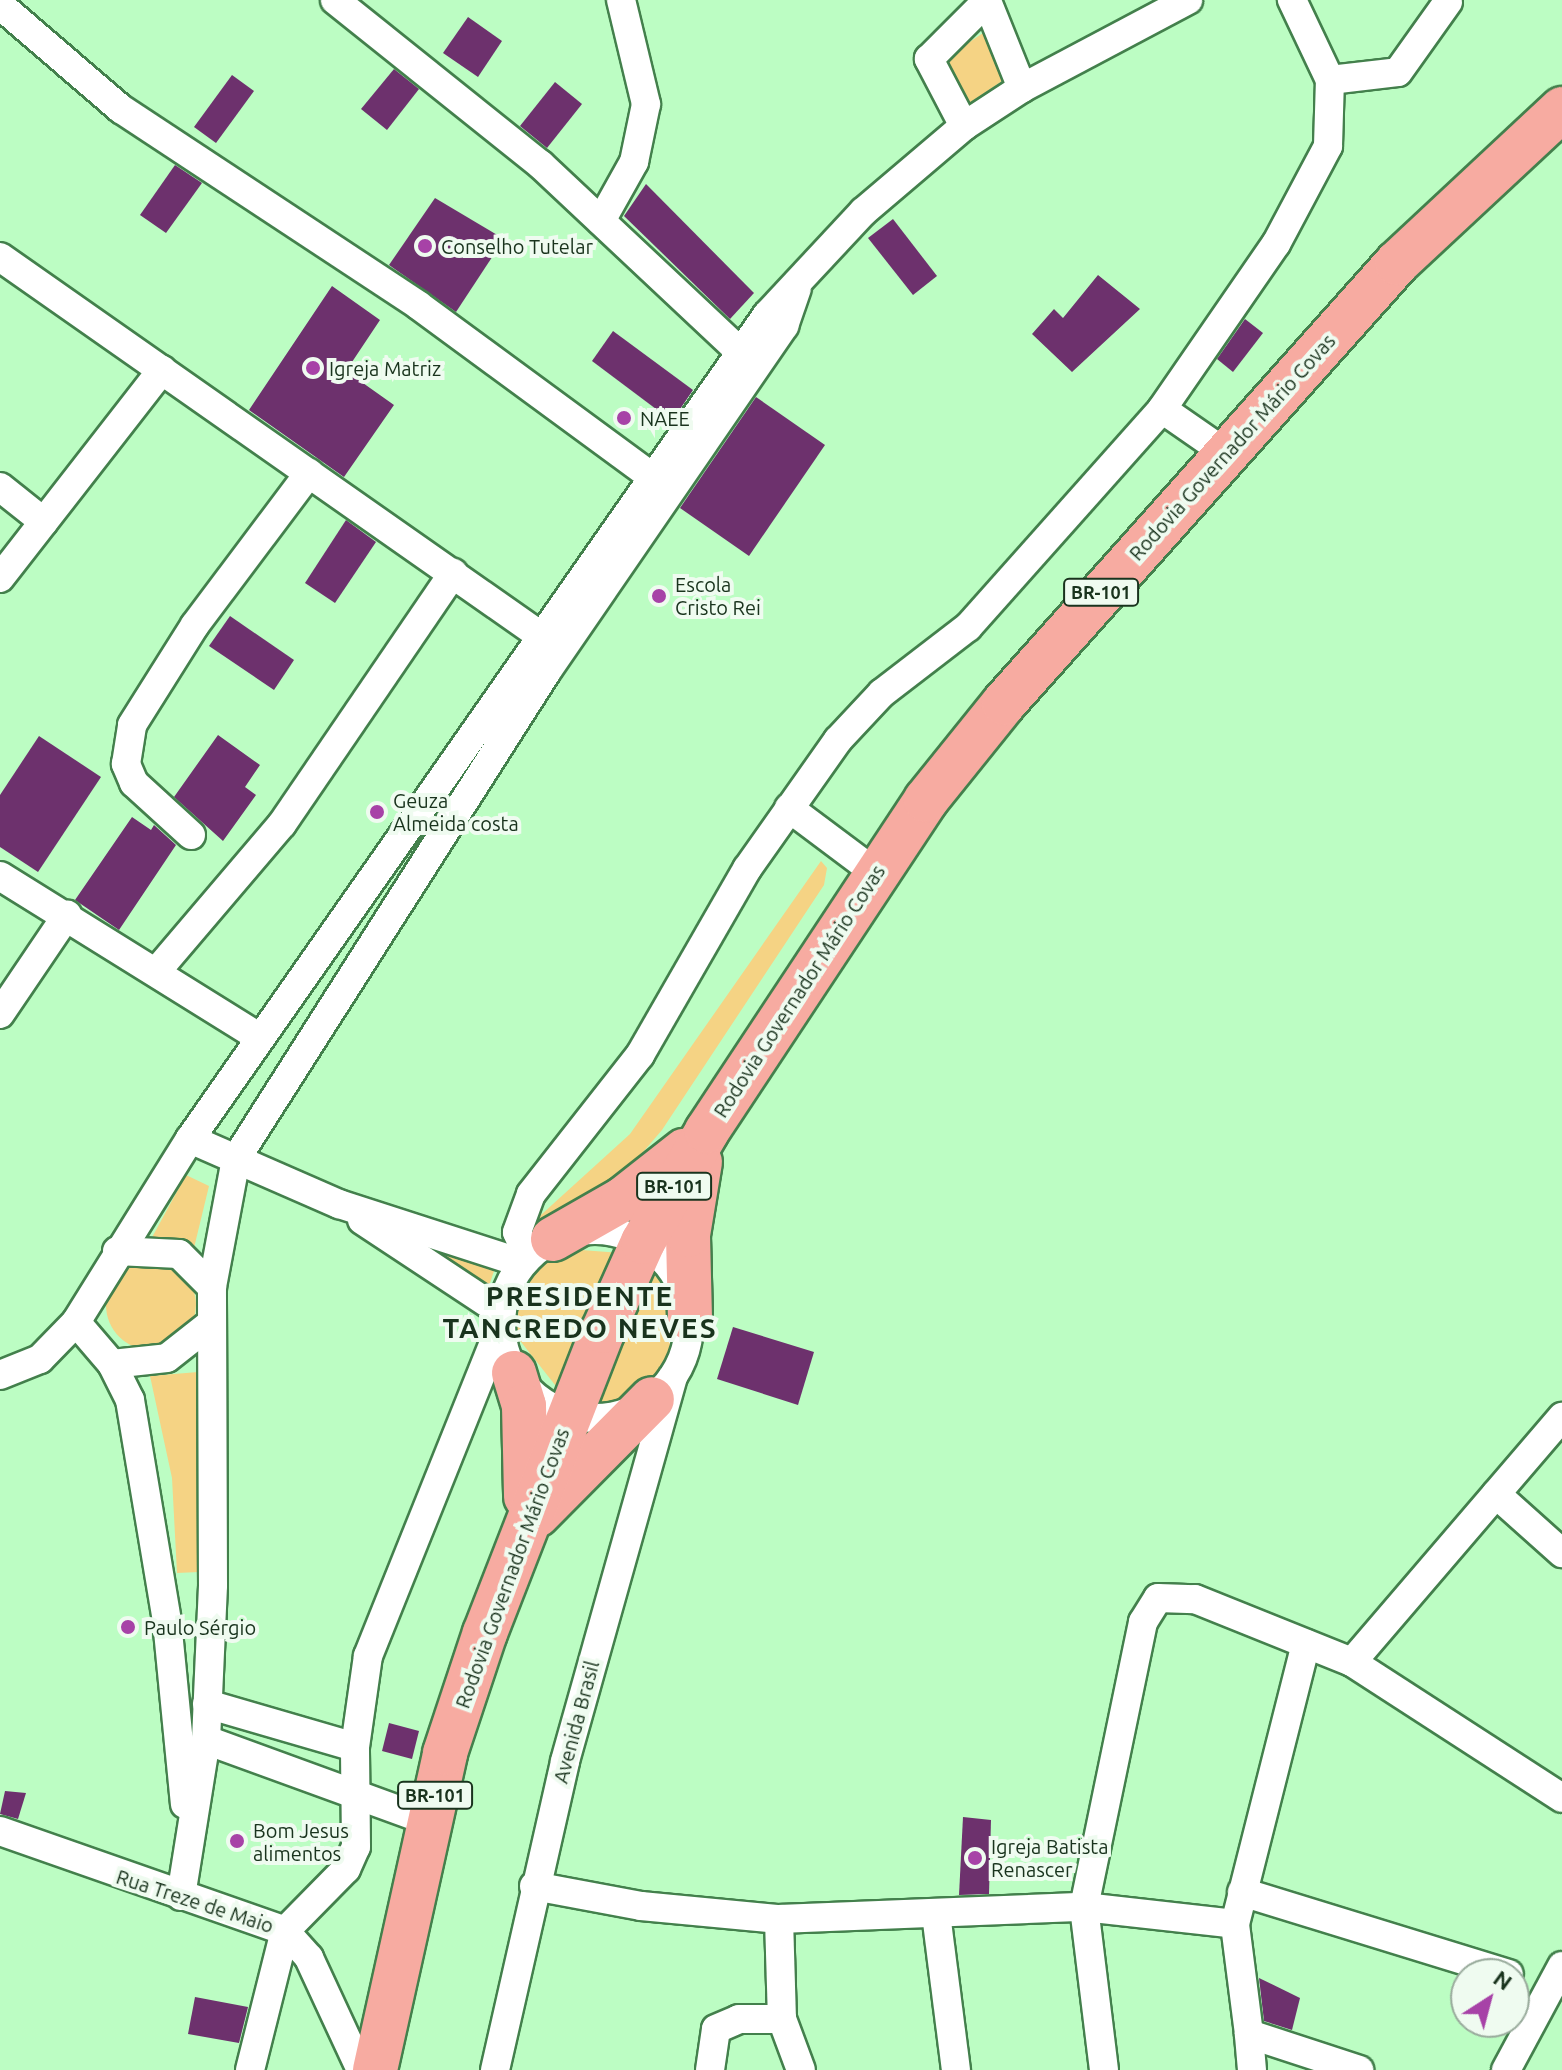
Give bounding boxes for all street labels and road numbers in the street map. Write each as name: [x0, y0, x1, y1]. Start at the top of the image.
street label: Rodovia Governador Mário Covas: [1124, 329, 1340, 565]
road number: BR-101: [1063, 578, 1139, 606]
street label: Rodovia Governador Mário Covas: [708, 860, 890, 1122]
road number: BR-101: [636, 1172, 712, 1200]
street label: Rodovia Governador Mário Covas: [450, 1425, 574, 1711]
street label: Avenida Brasil: [548, 1658, 604, 1786]
road number: BR-101: [397, 1781, 473, 1809]
street label: Rua Treze de Maio: [113, 1864, 277, 1938]

